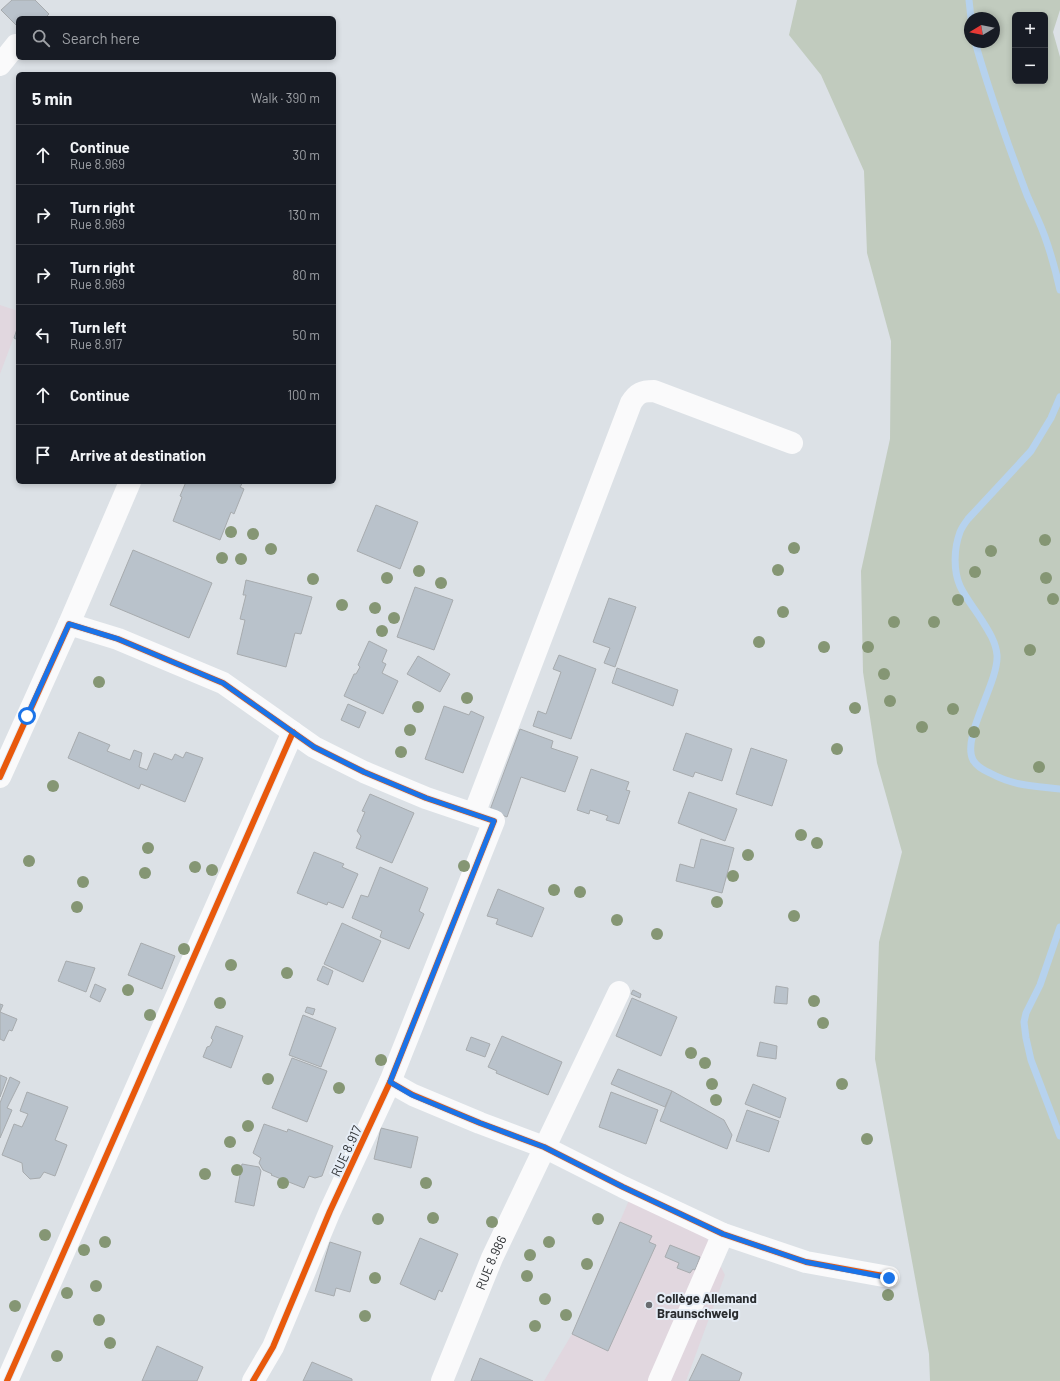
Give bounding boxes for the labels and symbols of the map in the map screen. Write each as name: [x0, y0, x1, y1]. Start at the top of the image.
north arrow: [964, 12, 1000, 48]
route start: [18, 707, 36, 725]
street label: RUE 8.917: [327, 1123, 365, 1179]
street label: RUE 8.986: [472, 1233, 510, 1292]
route end: [880, 1269, 898, 1287]
place label: Collège Allemand Braunschweig: [657, 1290, 757, 1321]
marker: Collège Allemand Braunschweig: [644, 1300, 654, 1310]

